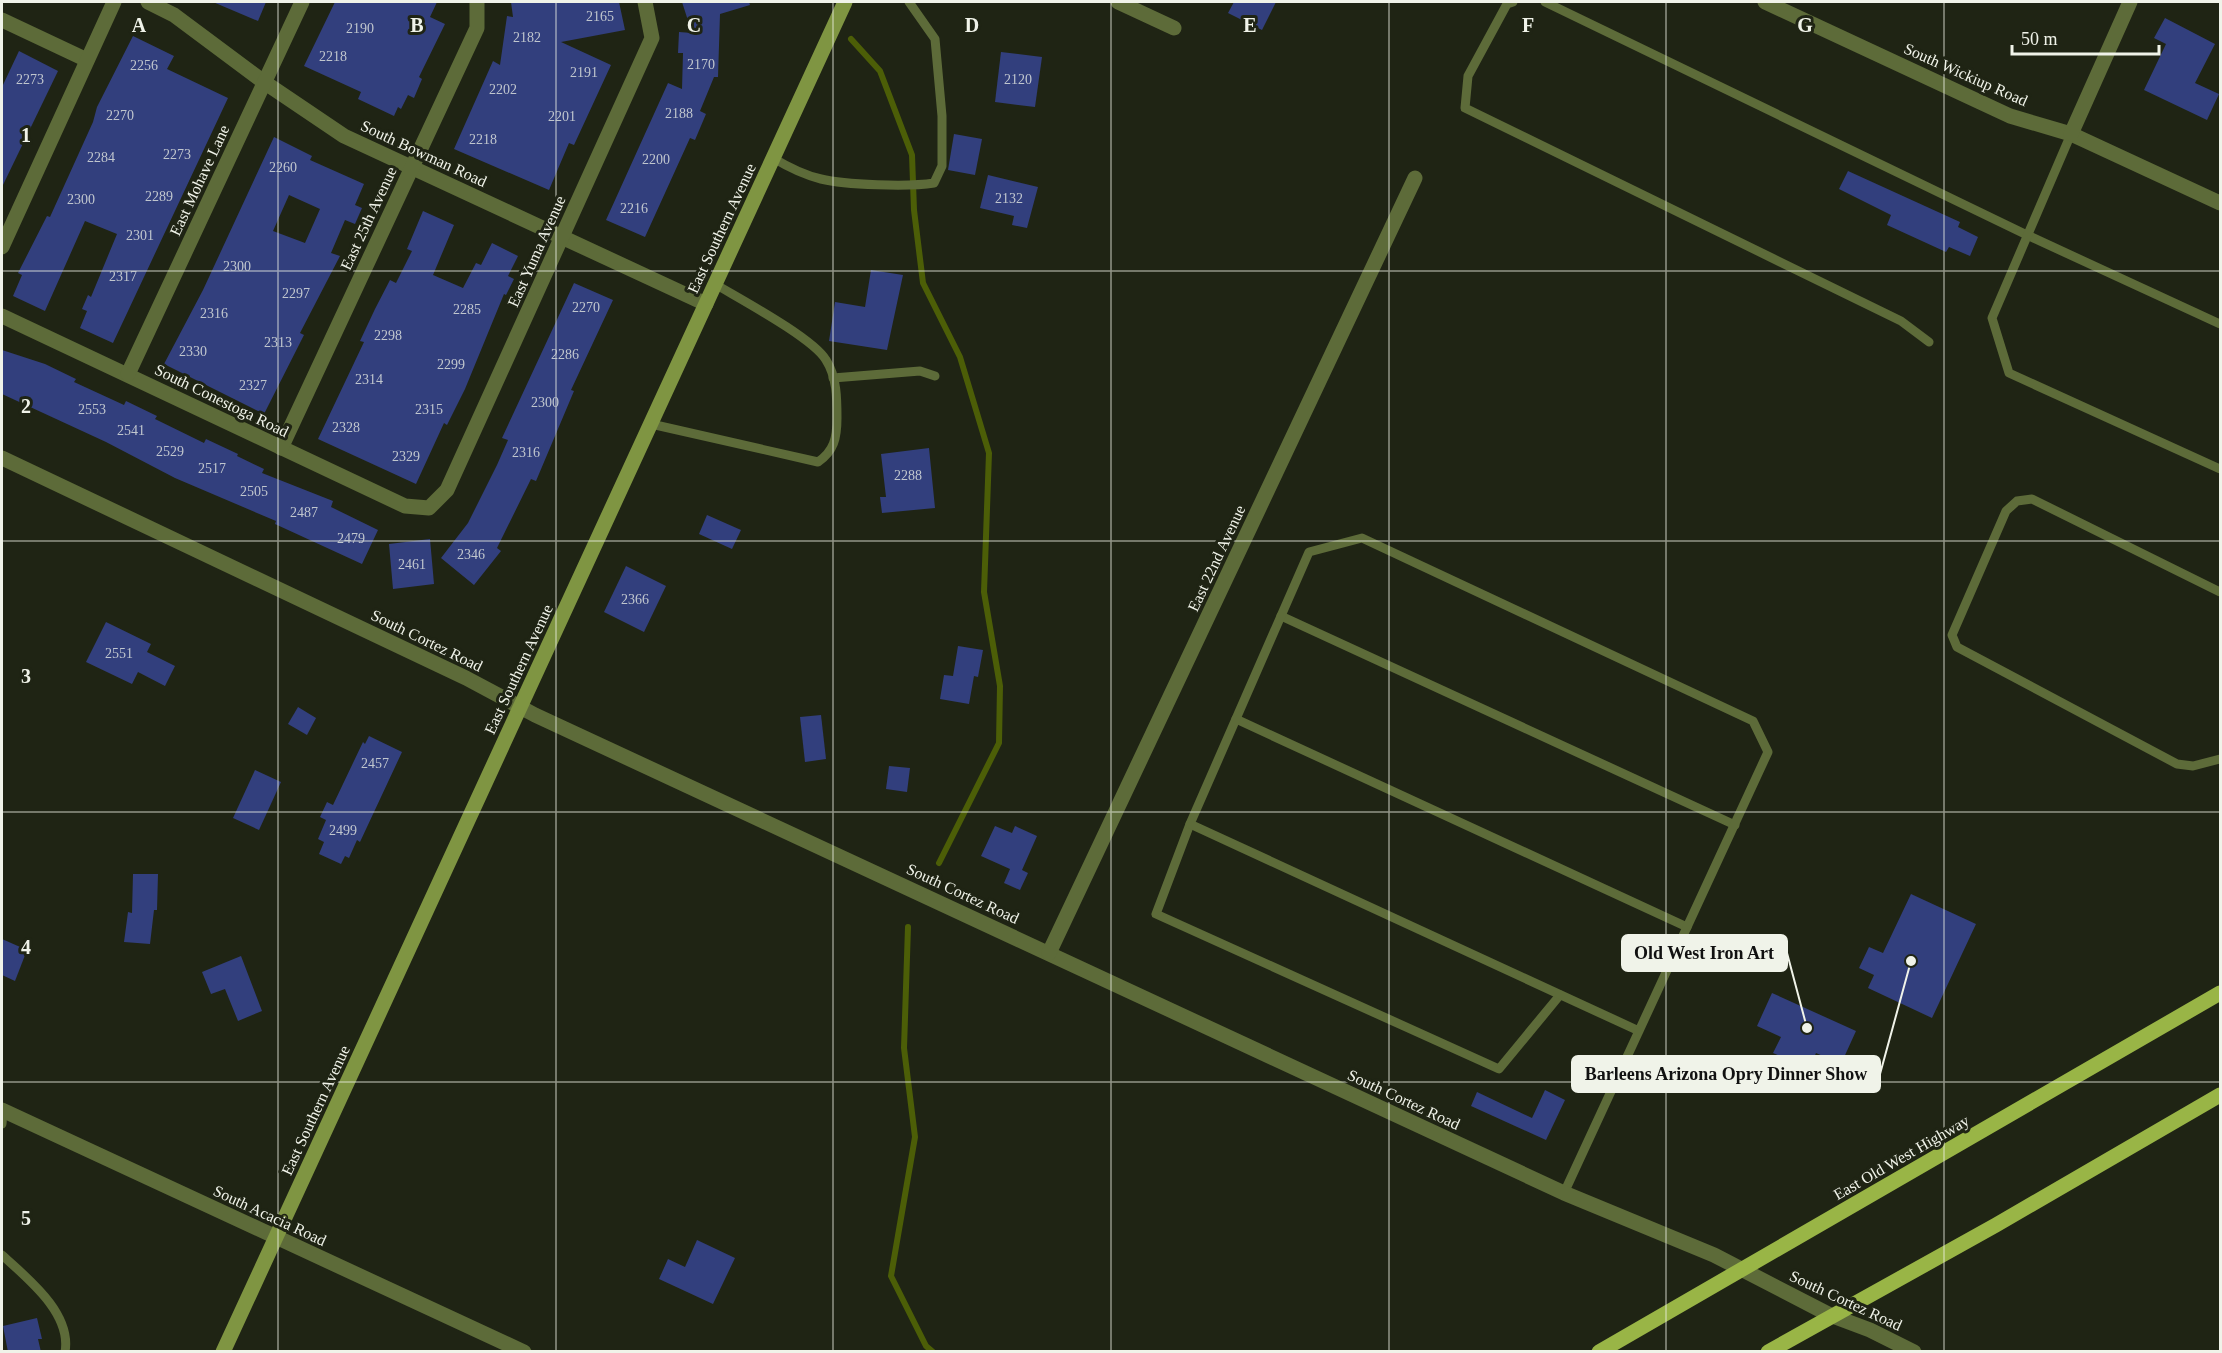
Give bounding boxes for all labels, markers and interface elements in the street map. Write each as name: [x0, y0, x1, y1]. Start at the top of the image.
house number: 2165: [586, 9, 614, 24]
text: A: [132, 14, 147, 36]
text: B: [410, 14, 424, 36]
text: C: [687, 14, 701, 36]
text: D: [965, 14, 979, 36]
text: E: [1243, 14, 1257, 36]
text: F: [1522, 14, 1534, 36]
text: G: [1797, 14, 1813, 36]
scale bar: [2012, 18, 2159, 56]
house number: 2190: [346, 21, 374, 36]
text: 50 m: [2021, 29, 2058, 49]
house number: 2182: [513, 30, 541, 45]
street label: South Wickiup Road: [1901, 40, 2030, 110]
house number: 2218: [319, 49, 347, 64]
house number: 2170: [687, 57, 715, 72]
house number: 2256: [130, 58, 158, 73]
house number: 2191: [570, 65, 598, 80]
house number: 2273: [16, 72, 44, 87]
house number: 2120: [1004, 72, 1032, 87]
house number: 2202: [489, 82, 517, 97]
house number: 2188: [665, 106, 693, 121]
house number: 2270: [106, 108, 134, 123]
house number: 2201: [548, 109, 576, 124]
street label: South Bowman Road: [358, 117, 489, 190]
street label: East Mohave Lane: [166, 122, 233, 238]
text: 1: [21, 124, 31, 146]
house number: 2218: [469, 132, 497, 147]
house number: 2273: [163, 147, 191, 162]
house number: 2284: [87, 150, 115, 165]
house number: 2200: [642, 152, 670, 167]
house number: 2260: [269, 160, 297, 175]
street label: East Southern Avenue: [684, 161, 759, 296]
street label: East 25th Avenue: [337, 164, 400, 272]
house number: 2289: [145, 189, 173, 204]
house number: 2132: [995, 191, 1023, 206]
house number: 2300: [67, 192, 95, 207]
street label: East Yuma Avenue: [504, 193, 569, 309]
house number: 2216: [620, 201, 648, 216]
house number: 2301: [126, 228, 154, 243]
house number: 2300: [223, 259, 251, 274]
house number: 2317: [109, 269, 137, 284]
house number: 2297: [282, 286, 310, 301]
house number: 2270: [572, 300, 600, 315]
house number: 2285: [453, 302, 481, 317]
house number: 2316: [200, 306, 228, 321]
house number: 2298: [374, 328, 402, 343]
house number: 2313: [264, 335, 292, 350]
house number: 2330: [179, 344, 207, 359]
house number: 2286: [551, 347, 579, 362]
house number: 2299: [437, 357, 465, 372]
street label: South Conestoga Road: [152, 361, 291, 441]
house number: 2314: [355, 372, 383, 387]
house number: 2327: [239, 378, 267, 393]
text: 2: [21, 395, 31, 417]
house number: 2300: [531, 395, 559, 410]
house number: 2553: [78, 402, 106, 417]
house number: 2315: [415, 402, 443, 417]
house number: 2328: [332, 420, 360, 435]
house number: 2541: [117, 423, 145, 438]
house number: 2529: [156, 444, 184, 459]
house number: 2316: [512, 445, 540, 460]
house number: 2329: [392, 449, 420, 464]
house number: 2517: [198, 461, 226, 476]
house number: 2288: [894, 468, 922, 483]
house number: 2505: [240, 484, 268, 499]
street label: East 22nd Avenue: [1184, 502, 1249, 614]
house number: 2487: [290, 505, 318, 520]
house number: 2479: [337, 531, 365, 546]
house number: 2346: [457, 547, 485, 562]
house number: 2461: [398, 557, 426, 572]
house number: 2366: [621, 592, 649, 607]
street label: East Southern Avenue: [481, 602, 556, 737]
street label: South Cortez Road: [368, 606, 485, 675]
house number: 2551: [105, 646, 133, 661]
text: 3: [21, 665, 31, 687]
house number: 2457: [361, 756, 389, 771]
house number: 2499: [329, 823, 357, 838]
street label: South Cortez Road: [904, 860, 1022, 927]
callout: Old West Iron Art: [1622, 935, 1787, 971]
text: 4: [21, 936, 31, 958]
text: Old West Iron Art: [1634, 943, 1774, 963]
street label: East Southern Avenue: [278, 1043, 353, 1178]
callout: Barleens Arizona Opry Dinner Show: [1572, 1056, 1880, 1092]
text: Barleens Arizona Opry Dinner Show: [1585, 1064, 1867, 1084]
street label: South Cortez Road: [1345, 1066, 1463, 1133]
street label: East Old West Highway: [1831, 1112, 1972, 1204]
street label: South Acacia Road: [211, 1182, 329, 1249]
text: 5: [21, 1207, 31, 1229]
street label: South Cortez Road: [1787, 1267, 1905, 1334]

